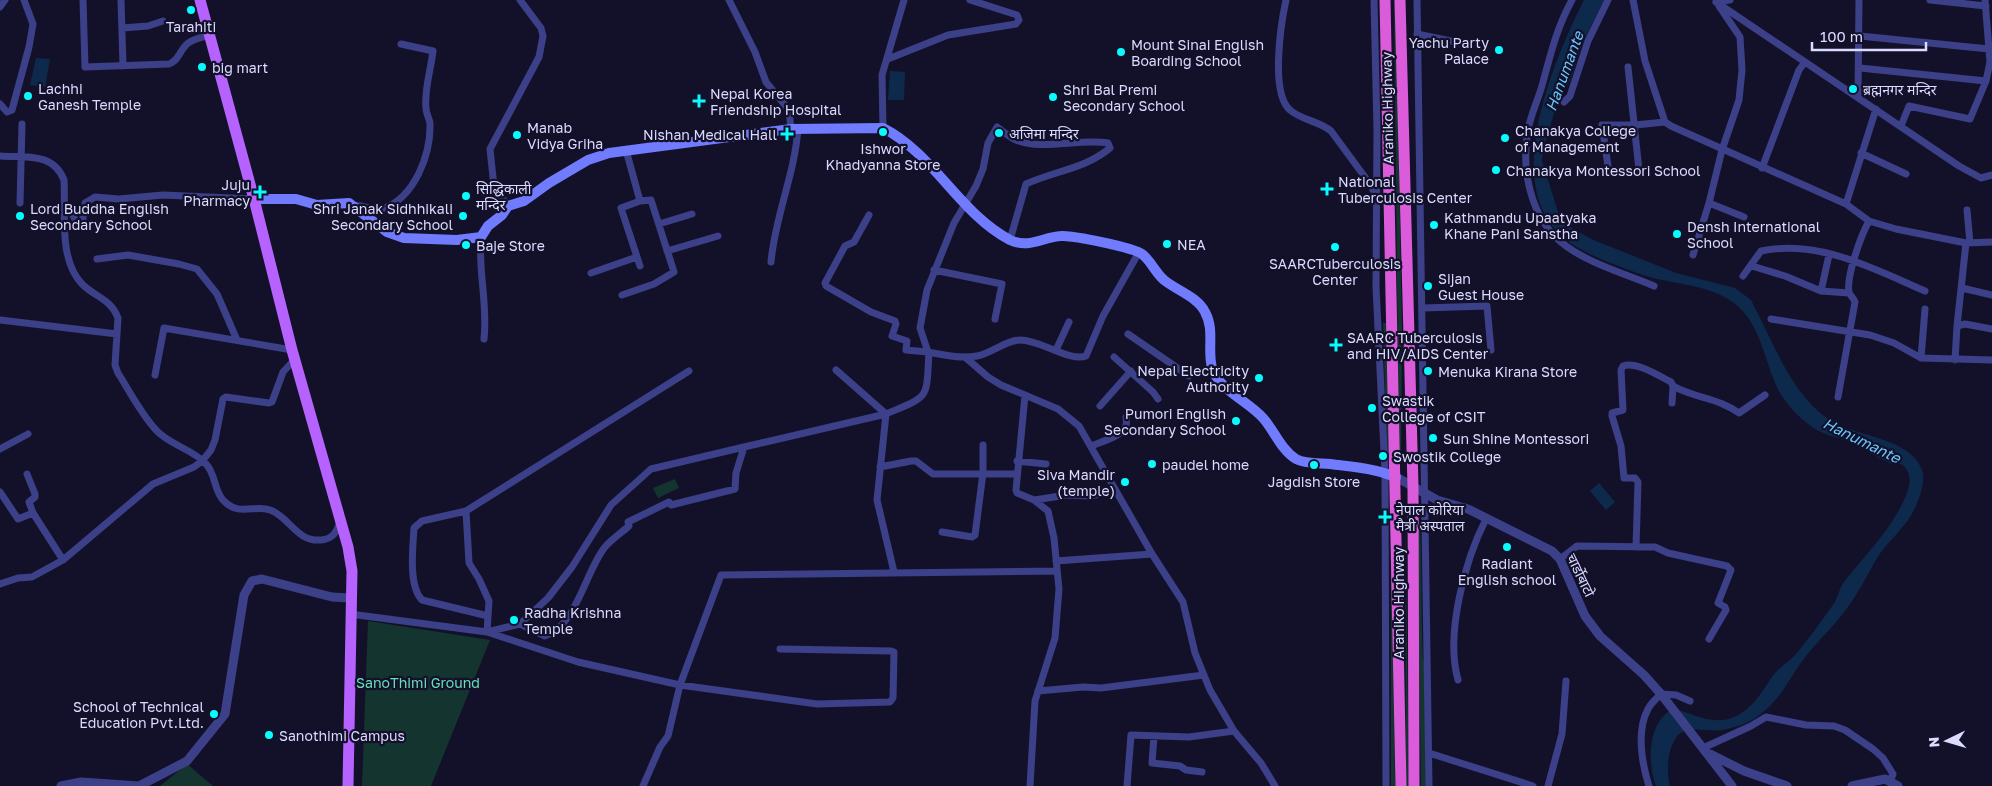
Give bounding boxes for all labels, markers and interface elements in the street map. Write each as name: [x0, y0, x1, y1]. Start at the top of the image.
marker: Tarahiti: [185, 4, 197, 16]
place label: Tarahiti: [166, 18, 216, 35]
scale bar: [1812, 20, 1926, 52]
water label: Hanumante: [1541, 27, 1587, 113]
text: 100 m: [1820, 27, 1863, 45]
place label: Yachu Party Palace: [1409, 34, 1489, 67]
place label: Mount Sinai English Boarding School: [1131, 36, 1264, 69]
marker: Yachu Party Palace: [1493, 44, 1505, 56]
marker: Mount Sinai English Boarding School: [1115, 46, 1127, 58]
street label: Araniko Highway: [1378, 51, 1396, 164]
place label: big mart: [212, 59, 268, 76]
marker: big mart: [196, 61, 208, 73]
place label: Lachhi Ganesh Temple: [38, 80, 141, 113]
place label: Shri Bal Premi Secondary School: [1063, 81, 1185, 114]
place label: ब्रह्मनगर मन्दिर: [1863, 81, 1937, 98]
marker: ब्रह्मनगर मन्दिर: [1847, 83, 1859, 95]
place label: Nepal Korea Friendship Hospital: [710, 85, 842, 118]
marker: Lachhi Ganesh Temple: [22, 90, 34, 102]
marker: Shri Bal Premi Secondary School: [1047, 91, 1059, 103]
marker: Nepal Korea Friendship Hospital: [692, 94, 706, 108]
place label: Manab Vidya Griha: [527, 119, 603, 152]
place label: Chanakya College of Management: [1515, 122, 1636, 155]
place label: अजिमा मन्दिर: [1009, 125, 1079, 142]
place label: Nishan Medical Hall: [643, 126, 777, 143]
marker: Ishwor Khadyanna Store: [877, 126, 889, 138]
marker: अजिमा मन्दिर: [993, 127, 1005, 139]
marker: Nishan Medical Hall: [781, 128, 793, 140]
marker: Manab Vidya Griha: [511, 129, 523, 141]
marker: Chanakya College of Management: [1499, 132, 1511, 144]
place label: Ishwor Khadyanna Store: [826, 140, 940, 173]
place label: Chanakya Montessori School: [1506, 162, 1701, 179]
marker: Chanakya Montessori School: [1490, 164, 1502, 176]
place label: National Tuberculosis Center: [1338, 173, 1473, 206]
place label: Juju Pharmacy: [183, 176, 250, 209]
place label: सिद्धिकाली मन्दिर: [476, 180, 532, 213]
marker: National Tuberculosis Center: [1320, 182, 1334, 196]
marker: Juju Pharmacy: [254, 186, 266, 198]
marker: सिद्धिकाली मन्दिर: [460, 190, 472, 202]
place label: Lord Buddha English Secondary School: [30, 200, 169, 233]
place label: Shri Janak Sidhhikali Secondary School: [313, 200, 453, 233]
place label: Kathmandu Upaatyaka Khane Pani Sanstha: [1444, 209, 1596, 242]
marker: Lord Buddha English Secondary School: [14, 210, 26, 222]
marker: Shri Janak Sidhhikali Secondary School: [457, 210, 469, 222]
place label: Densh International School: [1687, 218, 1820, 251]
marker: Kathmandu Upaatyaka Khane Pani Sanstha: [1428, 219, 1440, 231]
marker: Densh International School: [1671, 228, 1683, 240]
place label: NEA: [1177, 236, 1206, 253]
place label: Baje Store: [476, 237, 545, 254]
marker: NEA: [1161, 238, 1173, 250]
marker: Baje Store: [460, 239, 472, 251]
marker: SAARCTuberculosis Center: [1329, 241, 1341, 253]
place label: SAARCTuberculosis Center: [1269, 255, 1401, 288]
place label: Sijan Guest House: [1438, 270, 1524, 303]
marker: Sijan Guest House: [1422, 280, 1434, 292]
place label: SAARC Tuberculosis and HIV/AIDS Center: [1347, 329, 1489, 362]
marker: SAARC Tuberculosis and HIV/AIDS Center: [1329, 338, 1343, 352]
place label: Nepal Electricity Authority: [1137, 362, 1249, 395]
place label: Menuka Kirana Store: [1438, 363, 1577, 380]
marker: Menuka Kirana Store: [1422, 365, 1434, 377]
marker: Nepal Electricity Authority: [1253, 372, 1265, 384]
place label: Swastik College of CSIT: [1382, 392, 1486, 425]
marker: Swastik College of CSIT: [1366, 402, 1378, 414]
place label: Pumori English Secondary School: [1104, 405, 1226, 438]
water label: Hanumante: [1820, 414, 1905, 467]
marker: Pumori English Secondary School: [1230, 415, 1242, 427]
place label: Sun Shine Montessori: [1443, 430, 1589, 447]
marker: Sun Shine Montessori: [1427, 432, 1439, 444]
place label: Swostik College: [1393, 448, 1501, 465]
marker: Swostik College: [1377, 450, 1389, 462]
place label: paudel home: [1162, 456, 1249, 473]
marker: paudel home: [1146, 458, 1158, 470]
marker: Jagdish Store: [1308, 459, 1320, 471]
place label: Siva Mandir (temple): [1037, 466, 1116, 499]
place label: Jagdish Store: [1268, 473, 1360, 490]
marker: Siva Mandir (temple): [1119, 476, 1131, 488]
place label: नेपाल कोरिया मैत्री अस्पताल: [1396, 501, 1465, 534]
marker: नेपाल कोरिया मैत्री अस्पताल: [1378, 510, 1392, 524]
marker: Radiant English school: [1501, 541, 1513, 553]
street label: Araniko Highway: [1390, 547, 1407, 659]
street label: चार्डोबाटो: [1563, 551, 1599, 600]
place label: Radiant English school: [1458, 555, 1556, 588]
place label: Radha Krishna Temple: [524, 604, 621, 637]
marker: Radha Krishna Temple: [508, 614, 520, 626]
park label: SanoThimi Ground: [356, 674, 480, 691]
place label: School of Technical Education Pvt.Ltd.: [73, 698, 204, 731]
marker: School of Technical Education Pvt.Ltd.: [208, 708, 220, 720]
north arrow: [1922, 716, 1972, 766]
place label: Sanothimi Campus: [279, 727, 405, 744]
marker: Sanothimi Campus: [263, 729, 275, 741]
text: N: [1925, 736, 1942, 748]

